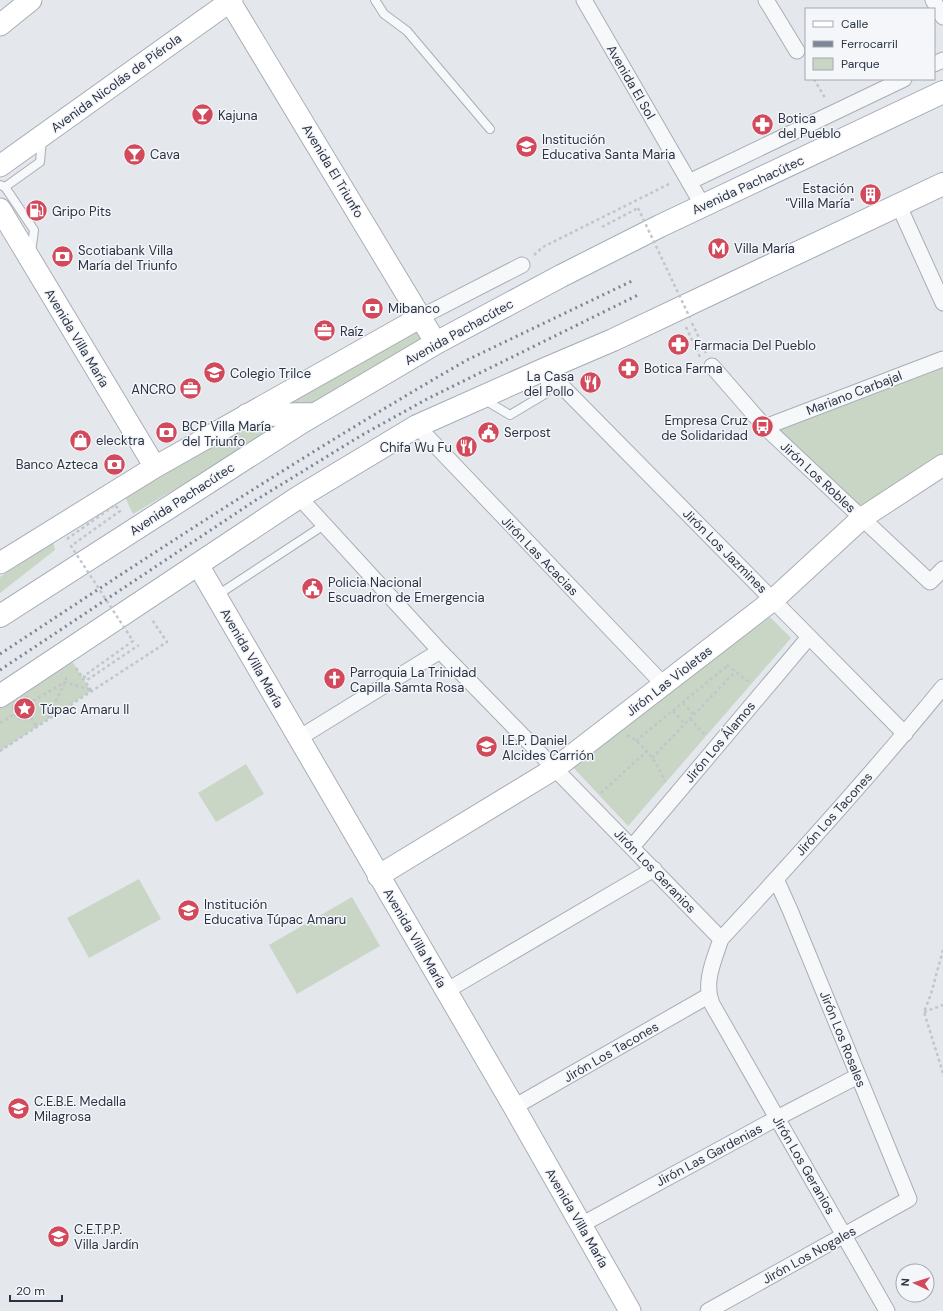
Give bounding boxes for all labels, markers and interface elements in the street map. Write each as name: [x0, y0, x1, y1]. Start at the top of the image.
legend: [805, 8, 935, 80]
text: Calle: [841, 16, 868, 32]
street label: Avenida Nicolás de Piérola: [47, 30, 185, 136]
text: Ferrocarril: [841, 36, 898, 52]
street label: Avenida El Sol: [603, 42, 659, 122]
text: Parque: [841, 56, 880, 72]
bar icon: Kajuna: [189, 102, 215, 128]
place label: Kajuna: [218, 107, 258, 124]
place label: Botica del Pueblo: [778, 110, 841, 142]
pharmacy icon: Botica del Pueblo: [749, 112, 775, 138]
street label: Avenida El Triunfo: [298, 121, 368, 221]
place label: Institución Educativa Santa Maria: [542, 131, 675, 163]
school or university icon: Institución Educativa Santa Maria: [513, 133, 539, 159]
bar icon: Cava: [121, 141, 147, 167]
place label: Cava: [150, 146, 180, 163]
street label: Avenida Pachacútec: [689, 152, 807, 218]
place label: Estación "Villa María": [786, 180, 854, 212]
building icon: Estación "Villa María": [857, 182, 883, 208]
fuel station icon: Gripo Pits: [23, 198, 49, 224]
place label: Gripo Pits: [52, 203, 111, 220]
metro station icon: Villa María: [706, 235, 732, 261]
place label: Villa María: [734, 240, 795, 257]
place label: Scotiabank Villa María del Triunfo: [78, 242, 178, 274]
bank icon: Scotiabank Villa María del Triunfo: [50, 244, 76, 270]
street label: Avenida Villa María: [41, 286, 113, 390]
bank icon: Mibanco: [360, 295, 386, 321]
street label: Avenida Pachacútec: [401, 295, 517, 369]
place label: Mibanco: [388, 300, 440, 317]
office icon: Raíz: [311, 318, 337, 344]
place label: Raíz: [340, 323, 364, 340]
pharmacy icon: Farmacia Del Pueblo: [666, 332, 692, 358]
place label: Farmacia Del Pueblo: [694, 337, 816, 354]
pharmacy icon: Botica Farma: [616, 355, 642, 381]
school or university icon: Colegio Trilce: [202, 360, 228, 386]
place label: Botica Farma: [644, 360, 723, 377]
place label: Colegio Trilce: [230, 365, 311, 382]
street label: Mariano Carbajal: [804, 367, 904, 419]
place label: La Casa del Pollo: [524, 368, 574, 400]
restaurant icon: La Casa del Pollo: [577, 370, 603, 396]
office icon: ANCRO: [178, 376, 204, 402]
place label: ANCRO: [131, 381, 176, 398]
place label: Empresa Cruz de Solidaridad: [661, 412, 748, 444]
bus stop icon: Empresa Cruz de Solidaridad: [750, 414, 776, 440]
place label: BCP Villa María del Triunfo: [182, 418, 271, 450]
public building icon: Serpost: [475, 419, 501, 445]
bank icon: BCP Villa María del Triunfo: [154, 420, 180, 446]
place label: Serpost: [504, 424, 551, 441]
shop icon: elecktra: [67, 427, 93, 453]
place label: elecktra: [96, 432, 145, 449]
restaurant icon: Chifa Wu Fu: [454, 434, 480, 460]
street label: Jirón Los Robles: [777, 438, 859, 516]
place label: Chifa Wu Fu: [380, 439, 452, 456]
bank icon: Banco Azteca: [101, 451, 127, 477]
place label: Banco Azteca: [16, 456, 98, 473]
street label: Avenida Pachacútec: [126, 459, 238, 539]
street label: Jirón Los Jazmines: [679, 505, 771, 597]
street label: Jirón Las Acacias: [498, 513, 582, 599]
place label: Policia Nacional Escuadron de Emergencia: [328, 574, 485, 606]
public building icon: Policia Nacional Escuadron de Emergencia: [299, 576, 325, 602]
street label: Avenida Villa María: [217, 605, 287, 711]
street label: Jirón Las Violetas: [622, 642, 716, 720]
place label: Parroquia La Trinidad Capilla Samta Rosa: [350, 664, 476, 696]
church icon: Parroquia La Trinidad Capilla Samta Rosa: [322, 666, 348, 692]
place icon: Túpac Amaru II: [12, 696, 38, 722]
street label: Jirón Los Álamos: [680, 697, 759, 786]
place label: Túpac Amaru II: [40, 701, 129, 718]
place label: I.E.P. Daniel Alcides Carrión: [502, 732, 594, 764]
school or university icon: I.E.P. Daniel Alcides Carrión: [474, 734, 500, 760]
street label: Jirón Los Tacones: [792, 769, 876, 859]
street label: Jirón Los Geranios: [610, 825, 700, 917]
street label: Avenida Villa María: [380, 885, 450, 991]
place label: Institución Educativa Túpac Amaru: [204, 896, 346, 928]
school or university icon: Institución Educativa Túpac Amaru: [175, 898, 201, 924]
street label: Jirón Los Rosales: [816, 988, 870, 1090]
street label: Jirón Los Tacones: [560, 1018, 662, 1086]
place label: C.E.B.E. Medalla Milagrosa: [34, 1093, 126, 1125]
school or university icon: C.E.B.E. Medalla Milagrosa: [6, 1095, 32, 1121]
street label: Jirón Los Geranios: [769, 1113, 839, 1217]
street label: Jirón Las Gardenias: [653, 1120, 765, 1190]
street label: Avenida Villa María: [542, 1165, 612, 1271]
place label: C.E.T.P.P. Villa Jardín: [74, 1221, 139, 1253]
street label: Jirón Los Nogales: [759, 1222, 859, 1288]
school or university icon: C.E.T.P.P. Villa Jardín: [46, 1223, 72, 1249]
north arrow: [895, 1263, 935, 1303]
scale bar: [10, 1277, 62, 1303]
text: N: [898, 1278, 912, 1287]
text: 20 m: [16, 1283, 45, 1299]

